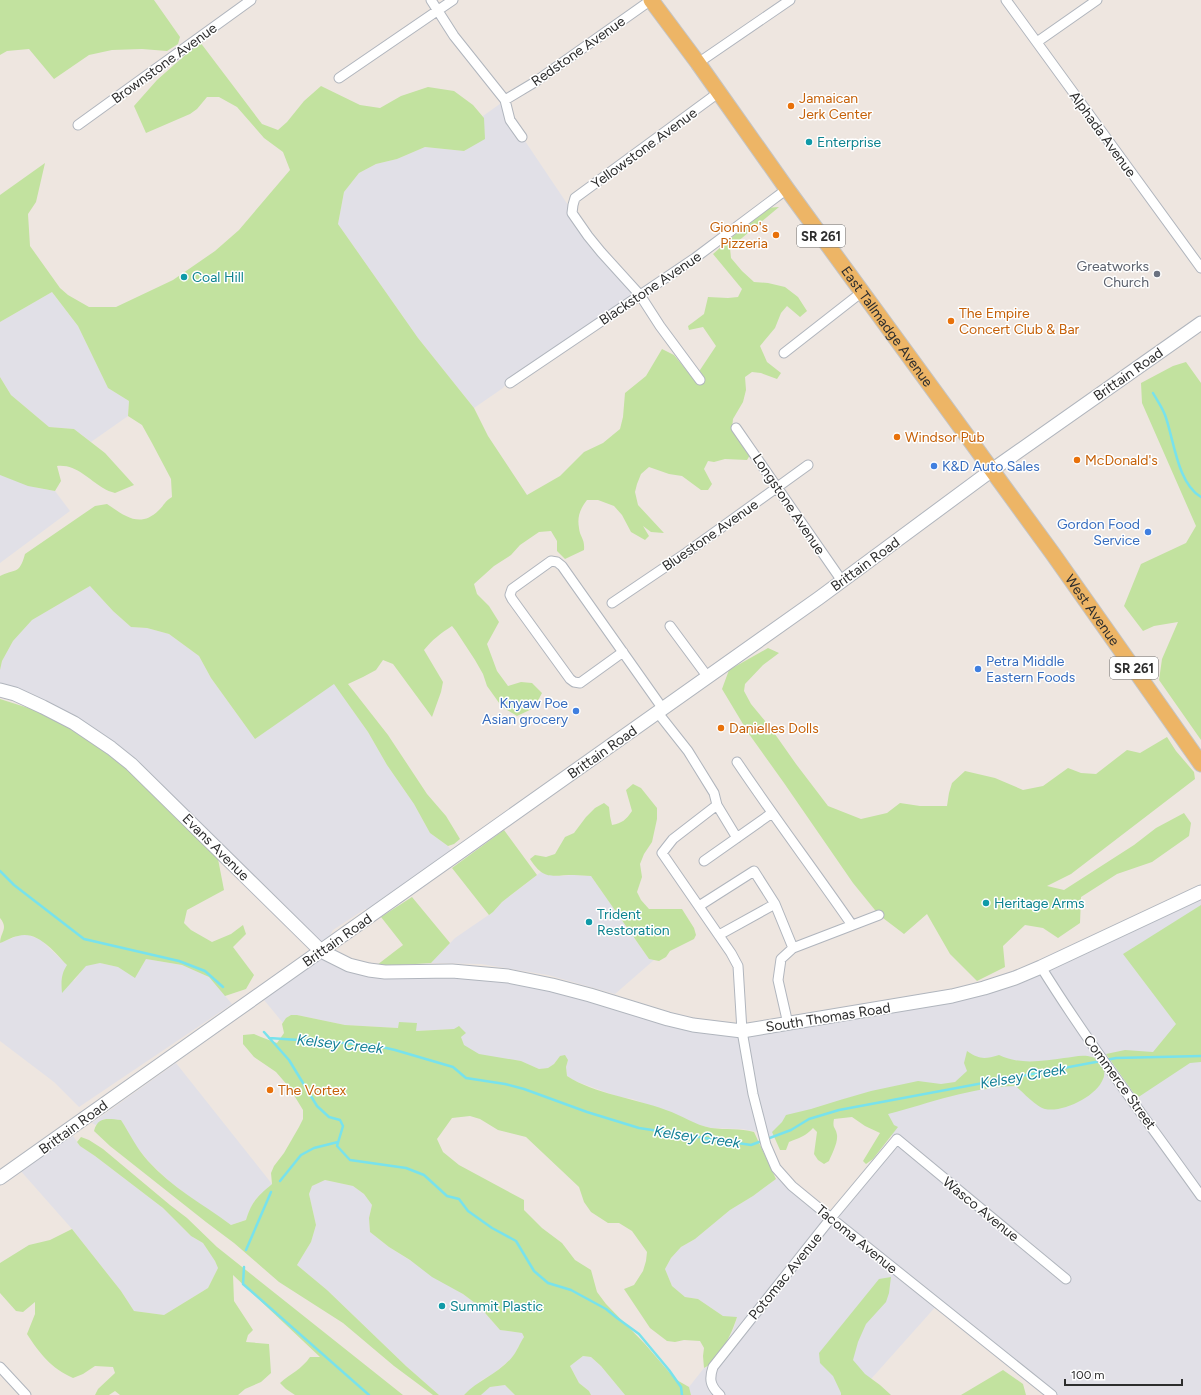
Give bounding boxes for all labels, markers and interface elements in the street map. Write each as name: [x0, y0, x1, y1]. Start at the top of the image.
street label: Redstone Avenue: [528, 12, 629, 90]
street label: Brownstone Avenue: [108, 19, 221, 107]
street label: Alphada Avenue: [1066, 88, 1140, 181]
place label: Jamaican Jerk Center: [799, 90, 872, 123]
marker: Jamaican Jerk Center: [786, 101, 796, 111]
street label: Yellowstone Avenue: [588, 104, 701, 192]
place label: Enterprise: [817, 134, 882, 151]
marker: Enterprise: [804, 137, 814, 147]
place label: Gionino's Pizzeria: [710, 219, 768, 252]
road number: SR 261: [797, 225, 845, 247]
marker: Gionino's Pizzeria: [771, 230, 781, 240]
street label: Blackstone Avenue: [596, 248, 705, 329]
place label: Greatworks Church: [1077, 258, 1149, 291]
street label: East Tallmadge Avenue: [837, 263, 937, 391]
place label: Coal Hill: [192, 269, 244, 286]
marker: Greatworks Church: [1152, 269, 1162, 279]
marker: Coal Hill: [179, 272, 189, 282]
place label: The Empire Concert Club & Bar: [959, 305, 1080, 338]
marker: The Empire Concert Club & Bar: [946, 316, 956, 326]
street label: Brittain Road: [1090, 344, 1166, 405]
place label: Windsor Pub: [905, 429, 985, 446]
marker: Windsor Pub: [892, 432, 902, 442]
street label: Longstone Avenue: [749, 451, 829, 558]
place label: McDonald's: [1085, 452, 1158, 469]
marker: McDonald's: [1072, 455, 1082, 465]
place label: K&D Auto Sales: [942, 458, 1040, 475]
marker: K&D Auto Sales: [929, 461, 939, 471]
street label: Bluestone Avenue: [659, 496, 762, 575]
place label: Gordon Food Service: [1057, 516, 1140, 549]
marker: Gordon Food Service: [1143, 527, 1153, 537]
street label: Brittain Road: [828, 534, 903, 595]
street label: West Avenue: [1061, 571, 1123, 649]
place label: Petra Middle Eastern Foods: [986, 653, 1075, 686]
road number: SR 261: [1110, 657, 1158, 679]
marker: Petra Middle Eastern Foods: [973, 664, 983, 674]
place label: Knyaw Poe Asian grocery: [482, 695, 569, 728]
marker: Knyaw Poe Asian grocery: [571, 706, 581, 716]
place label: Danielles Dolls: [729, 720, 819, 737]
street label: Brittain Road: [564, 722, 640, 783]
marker: Danielles Dolls: [716, 723, 726, 733]
street label: Evans Avenue: [179, 810, 253, 885]
place label: Heritage Arms: [994, 895, 1085, 912]
marker: Heritage Arms: [981, 898, 991, 908]
place label: Trident Restoration: [597, 906, 670, 939]
street label: Brittain Road: [299, 910, 375, 971]
marker: Trident Restoration: [584, 917, 594, 927]
street label: South Thomas Road: [765, 999, 892, 1036]
water label: Kelsey Creek: [296, 1031, 385, 1058]
street label: Commerce Street: [1080, 1032, 1159, 1133]
water label: Kelsey Creek: [979, 1059, 1068, 1092]
place label: The Vortex: [278, 1082, 346, 1099]
marker: The Vortex: [265, 1085, 275, 1095]
street label: Brittain Road: [36, 1097, 111, 1158]
water label: Kelsey Creek: [653, 1122, 742, 1152]
street label: Wasco Avenue: [939, 1174, 1022, 1245]
street label: Tacoma Avenue: [813, 1201, 901, 1278]
street label: Potomac Avenue: [745, 1229, 826, 1323]
place label: Summit Plastic: [450, 1298, 544, 1315]
marker: Summit Plastic: [437, 1301, 447, 1311]
scale bar: [1065, 1361, 1182, 1387]
text: 100 m: [1071, 1368, 1105, 1382]

